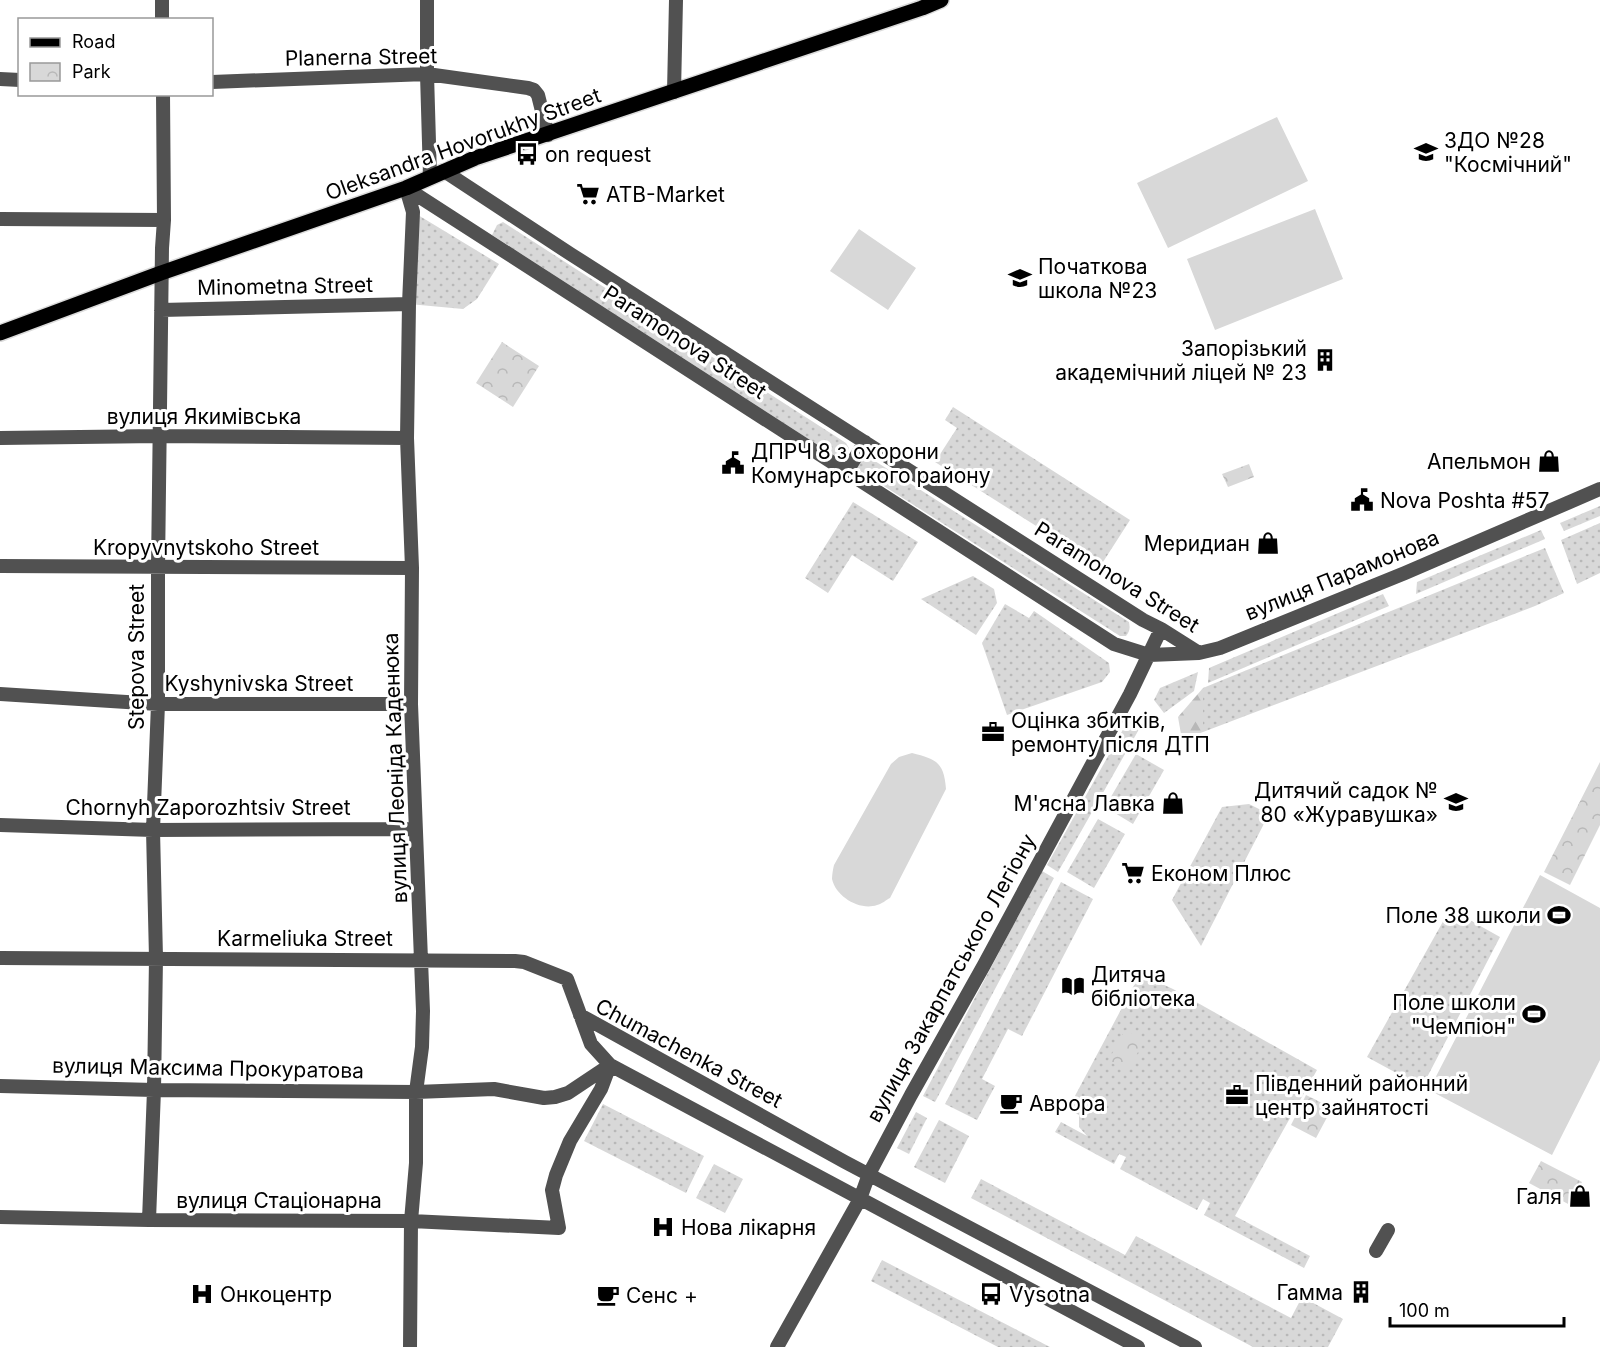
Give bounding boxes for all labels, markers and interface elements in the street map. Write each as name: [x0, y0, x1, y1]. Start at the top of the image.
legend: [18, 18, 213, 96]
text: Road: [72, 31, 115, 52]
street label: Planerna Street: [285, 43, 438, 71]
text: Park: [72, 61, 111, 82]
street label: Oleksandra Hovorukhy Street: [322, 82, 604, 206]
place label: ЗДО №28 "Космічний": [1444, 128, 1572, 177]
school or university icon: ЗДО №28 "Космічний": [1413, 139, 1439, 165]
bus stop icon: on request: [514, 141, 540, 167]
place label: on request: [545, 142, 651, 167]
supermarket icon: ATB-Market: [575, 181, 601, 207]
place label: ATB-Market: [606, 182, 725, 207]
place label: Початкова школа №23: [1038, 254, 1157, 303]
school or university icon: Початкова школа №23: [1007, 265, 1033, 291]
street label: Minometna Street: [197, 272, 373, 300]
street label: Paramonova Street: [599, 280, 771, 404]
place label: Запорізький академічний ліцей № 23: [1055, 336, 1307, 385]
building icon: Запорізький академічний ліцей № 23: [1312, 347, 1338, 373]
street label: вулиця Якимівська: [107, 404, 301, 429]
place label: ДПРЧ 8 з охорони Комунарського району: [751, 439, 991, 488]
shop icon: Апельмон: [1536, 448, 1562, 474]
place label: Апельмон: [1427, 449, 1531, 474]
public building icon: ДПРЧ 8 з охорони Комунарського району: [720, 450, 746, 476]
public building icon: Nova Poshta #57: [1349, 487, 1375, 513]
place label: Nova Poshta #57: [1380, 488, 1549, 513]
street label: Paramonova Street: [1030, 516, 1204, 638]
street label: вулиця Парамонова: [1241, 525, 1443, 625]
shop icon: Меридиан: [1255, 530, 1281, 556]
place label: Меридиан: [1144, 531, 1250, 556]
street label: Kropyvnytskoho Street: [93, 535, 319, 560]
street label: Stepova Street: [124, 584, 149, 730]
street label: вулиця Леоніда Каденюка: [378, 632, 412, 904]
street label: Kyshynivska Street: [165, 671, 354, 696]
place label: Оцінка збитків, ремонту після ДТП: [1011, 708, 1210, 757]
office icon: Оцінка збитків, ремонту після ДТП: [980, 719, 1006, 745]
place label: Дитячий садок № 80 «Журавушка»: [1254, 778, 1438, 827]
school or university icon: Дитячий садок № 80 «Журавушка»: [1443, 789, 1469, 815]
shop icon: М'ясна Лавка: [1160, 790, 1186, 816]
place label: М'ясна Лавка: [1013, 791, 1155, 816]
street label: Chornyh Zaporozhtsiv Street: [65, 795, 351, 820]
street label: вулиця Закарпатського Легіону: [861, 829, 1041, 1126]
supermarket icon: Економ Плюс: [1120, 860, 1146, 886]
place label: Економ Плюс: [1151, 861, 1292, 886]
sports icon: Поле 38 школи: [1546, 902, 1572, 928]
place label: Поле 38 школи: [1385, 903, 1541, 928]
street label: Karmeliuka Street: [217, 926, 393, 951]
place label: Дитяча бібліотека: [1091, 962, 1196, 1011]
library icon: Дитяча бібліотека: [1060, 973, 1086, 999]
place label: Поле школи "Чемпіон": [1392, 990, 1516, 1039]
street label: Chumachenka Street: [591, 993, 787, 1113]
sports icon: Поле школи "Чемпіон": [1521, 1001, 1547, 1027]
street label: вулиця Максима Прокуратова: [52, 1053, 364, 1083]
place label: Південний районний центр зайнятості: [1255, 1071, 1468, 1120]
office icon: Південний районний центр зайнятості: [1224, 1082, 1250, 1108]
cafe icon: Аврора: [998, 1090, 1024, 1116]
place label: Аврора: [1029, 1091, 1106, 1116]
shop icon: Галя: [1567, 1183, 1593, 1209]
place label: Галя: [1516, 1184, 1562, 1209]
street label: вулиця Стаціонарна: [176, 1188, 382, 1213]
hospital icon: Нова лікарня: [650, 1214, 676, 1240]
place label: Нова лікарня: [681, 1215, 816, 1240]
building icon: Гамма: [1348, 1279, 1374, 1305]
place label: Гамма: [1276, 1280, 1343, 1305]
hospital icon: Онкоцентр: [189, 1281, 215, 1307]
bus stop icon: Vysotna: [978, 1281, 1004, 1307]
place label: Онкоцентр: [220, 1282, 332, 1307]
cafe icon: Сенс +: [595, 1282, 621, 1308]
place label: Vysotna: [1009, 1282, 1090, 1307]
place label: Сенс +: [626, 1283, 698, 1308]
scale bar: [1390, 1290, 1564, 1328]
text: 100 m: [1399, 1300, 1450, 1321]

